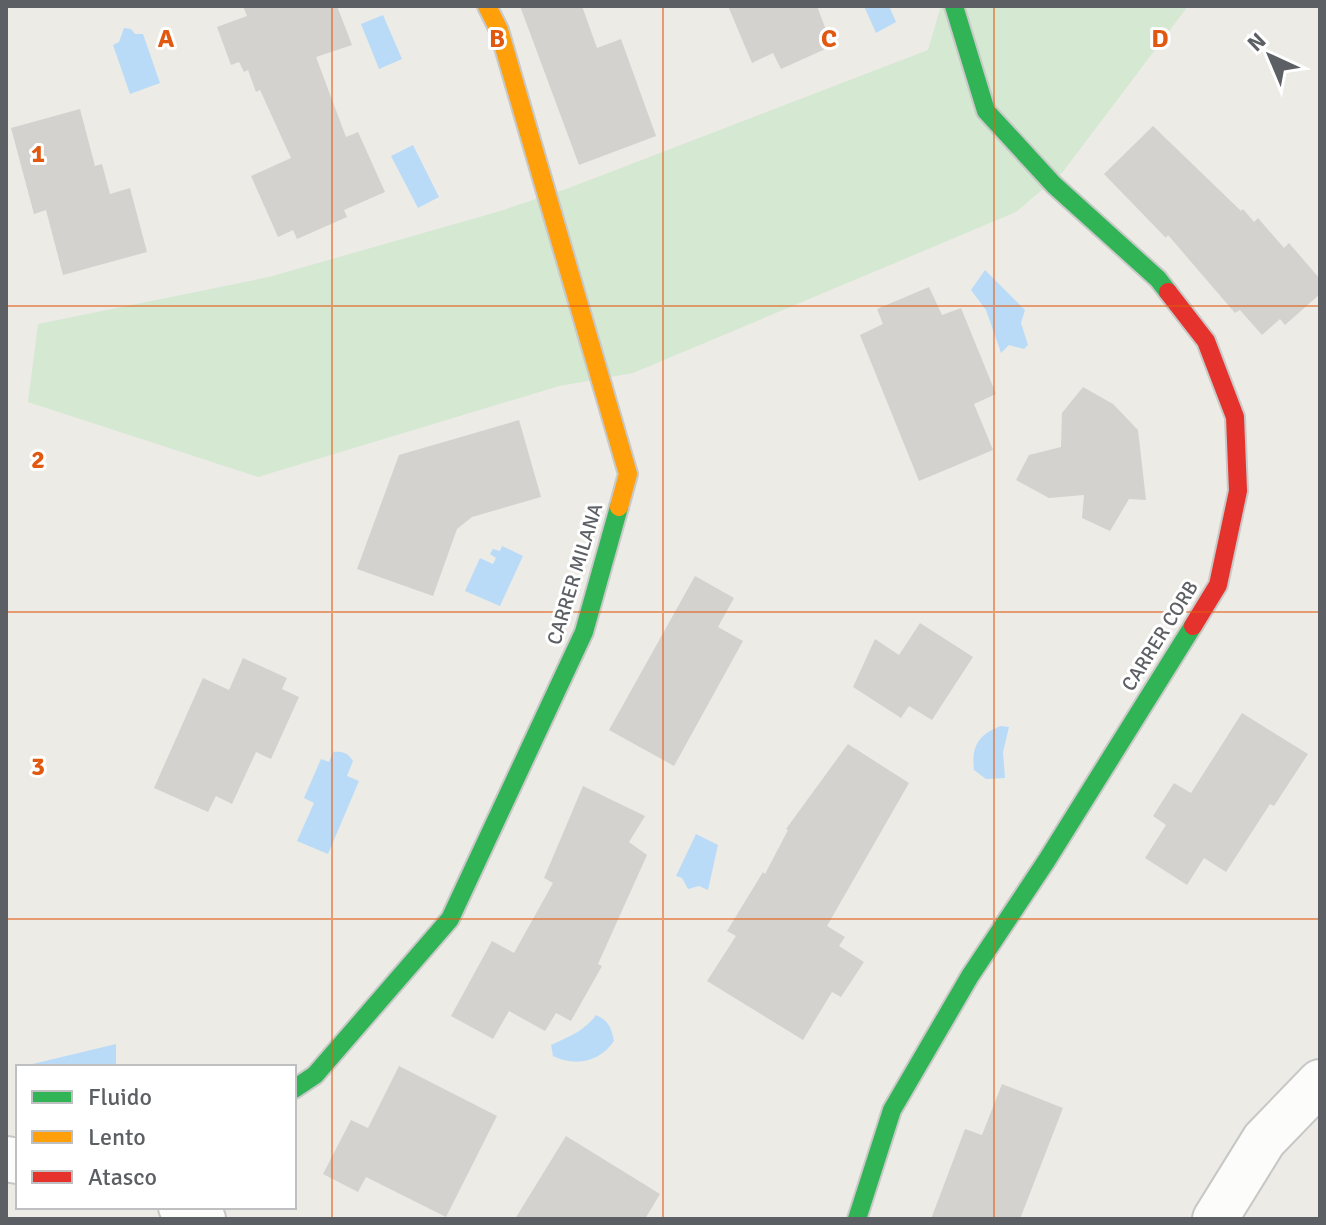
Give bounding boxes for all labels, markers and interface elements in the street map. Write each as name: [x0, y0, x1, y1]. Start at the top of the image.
north arrow: [1230, 16, 1310, 96]
text: A: [158, 23, 175, 55]
text: B: [489, 23, 505, 55]
text: C: [821, 23, 837, 55]
text: D: [1151, 23, 1169, 55]
text: N: [1242, 27, 1271, 57]
text: 1: [31, 138, 45, 170]
text: 2: [31, 444, 45, 476]
street label: CARRER MILANA: [542, 500, 608, 648]
street label: CARRER CORB: [1116, 576, 1204, 696]
text: 3: [31, 751, 45, 783]
legend: [16, 1065, 296, 1209]
text: Fluido: [88, 1082, 152, 1112]
text: Lento: [88, 1122, 146, 1152]
text: Atasco: [88, 1162, 157, 1192]

